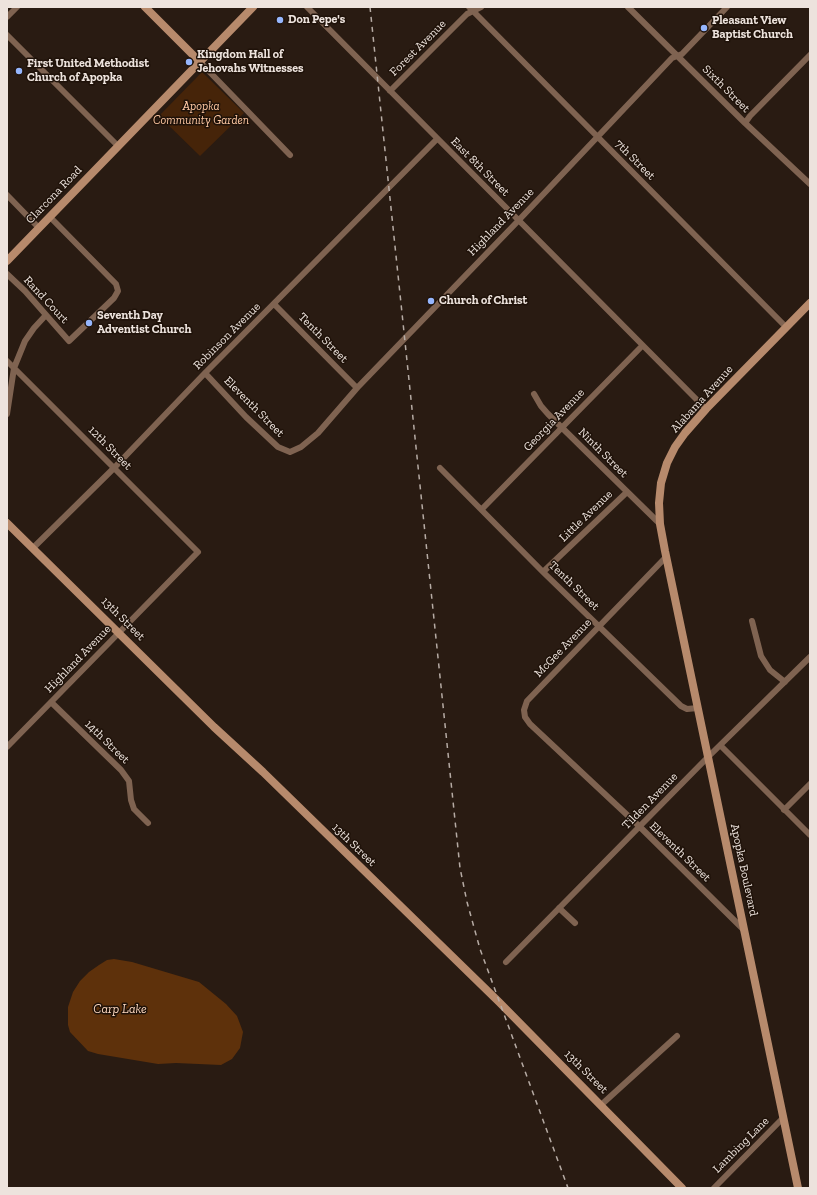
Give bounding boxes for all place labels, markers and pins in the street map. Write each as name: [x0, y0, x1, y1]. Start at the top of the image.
place label: Don Pepe's: [288, 13, 345, 27]
place label: Pleasant View Baptist Church: [712, 14, 793, 42]
marker: Don Pepe's: [275, 15, 285, 25]
marker: Pleasant View Baptist Church: [699, 23, 709, 33]
place label: Kingdom Hall of Jehovahs Witnesses: [197, 48, 304, 76]
place label: First United Methodist Church of Apopka: [27, 57, 149, 85]
marker: Kingdom Hall of Jehovahs Witnesses: [184, 57, 194, 67]
marker: First United Methodist Church of Apopka: [14, 66, 24, 76]
place label: Church of Christ: [439, 294, 527, 308]
marker: Church of Christ: [426, 296, 436, 306]
place label: Seventh Day Adventist Church: [97, 309, 191, 337]
marker: Seventh Day Adventist Church: [84, 318, 94, 328]

